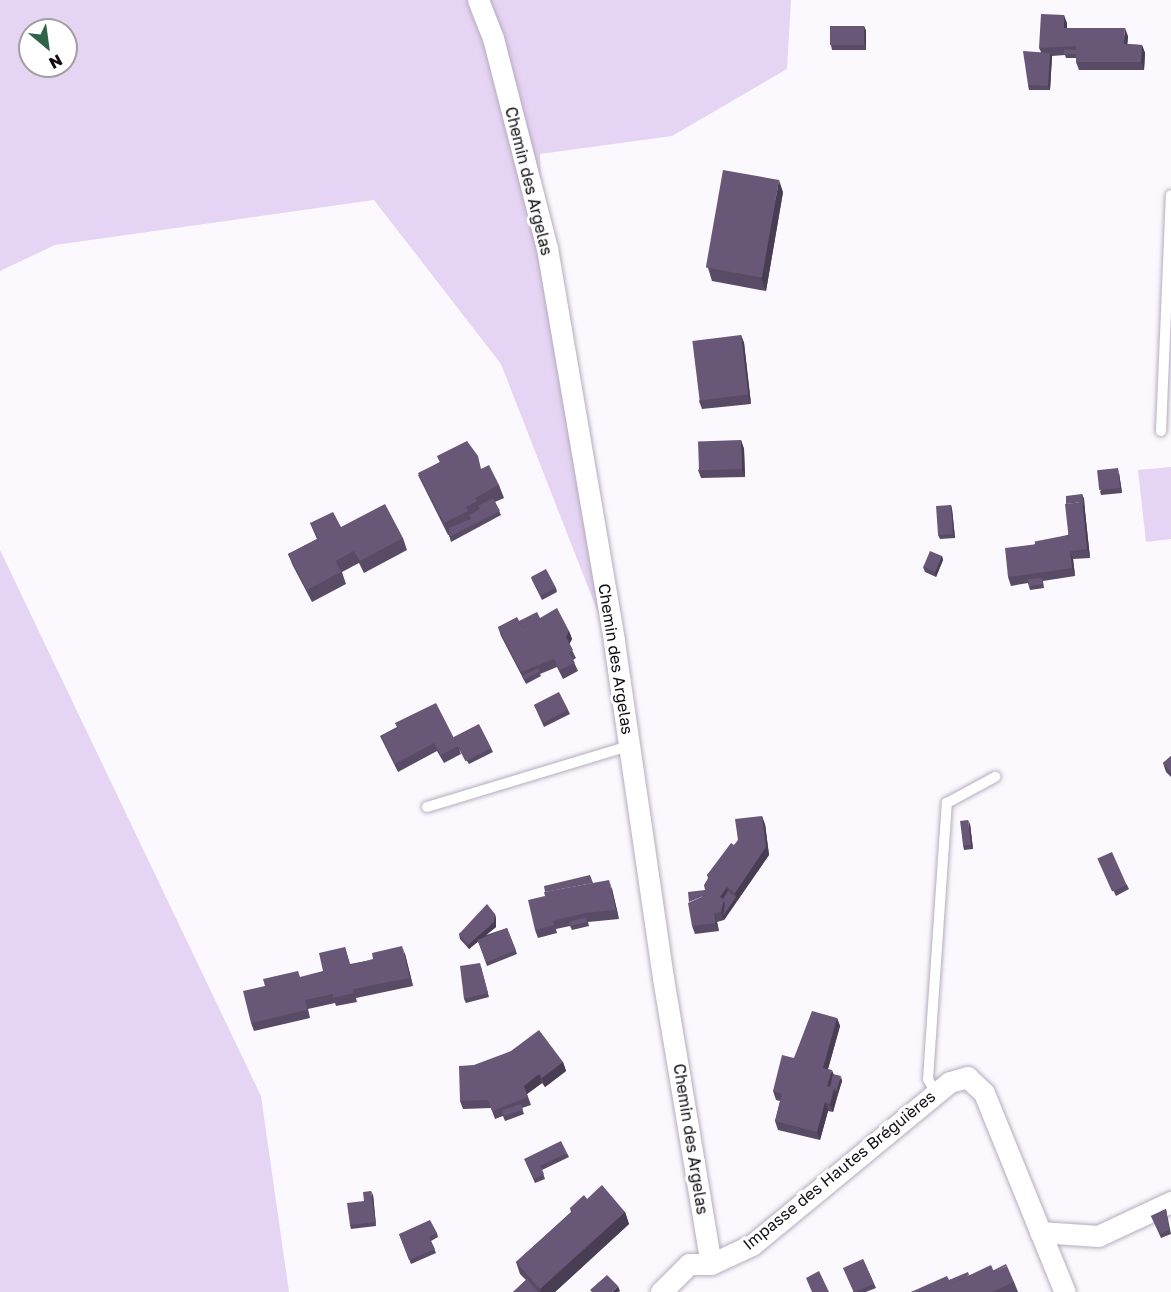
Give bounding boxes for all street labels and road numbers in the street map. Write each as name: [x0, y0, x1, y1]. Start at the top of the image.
street label: Chemin des Argelas: [501, 105, 557, 257]
street label: Chemin des Argelas: [595, 582, 637, 736]
street label: Chemin des Argelas: [670, 1062, 712, 1216]
street label: Impasse des Hautes Bréguières: [739, 1086, 939, 1254]

